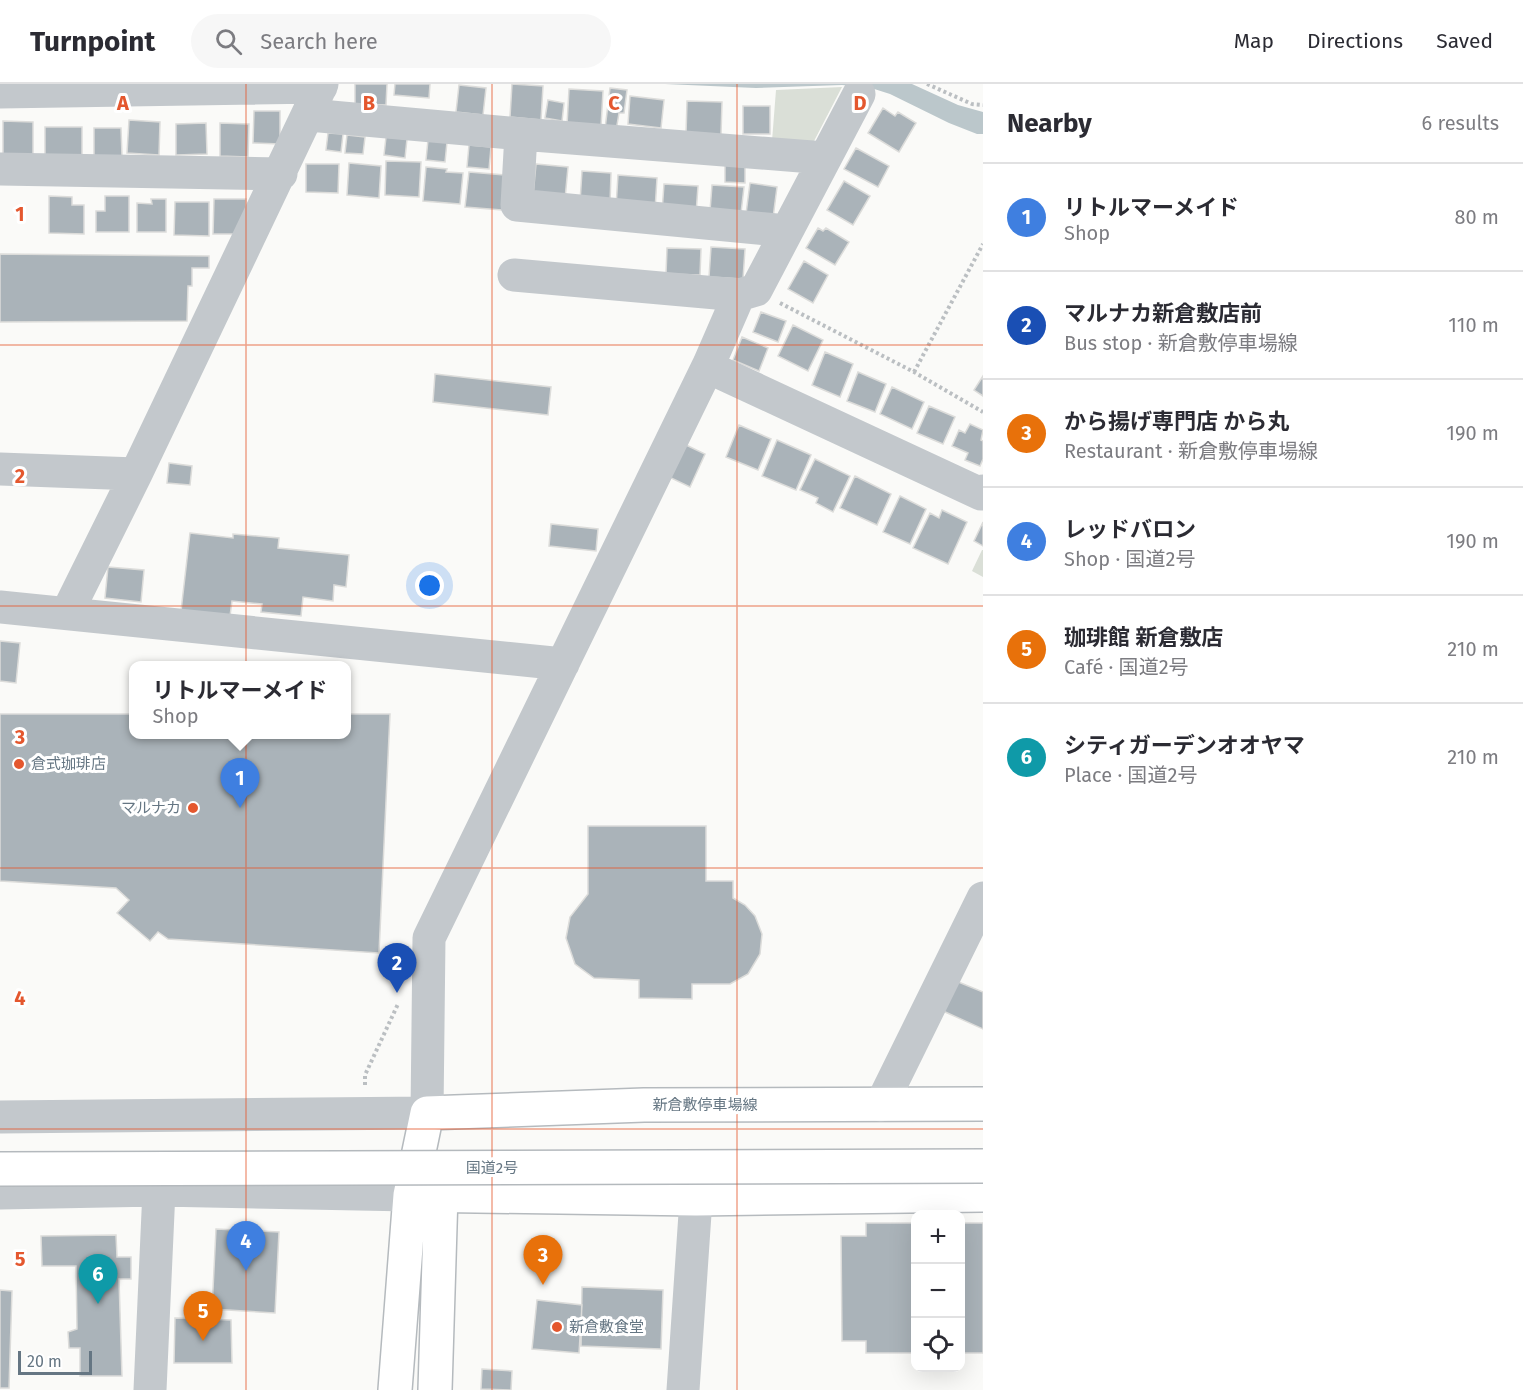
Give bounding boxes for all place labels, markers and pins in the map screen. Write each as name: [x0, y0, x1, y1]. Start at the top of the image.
place label: 倉式珈琲店: [31, 755, 106, 773]
marker: 倉式珈琲店: [12, 757, 26, 771]
pin: 1: [220, 758, 260, 808]
place label: マルナカ: [121, 799, 181, 817]
marker: マルナカ: [186, 801, 200, 815]
pin: 2: [378, 944, 416, 993]
pin: 4: [226, 1222, 266, 1271]
pin: 3: [524, 1236, 562, 1285]
pin: 6: [78, 1254, 118, 1304]
pin: 5: [184, 1292, 222, 1341]
place label: 新倉敷食堂: [569, 1318, 644, 1336]
marker: 新倉敷食堂: [550, 1320, 564, 1334]

